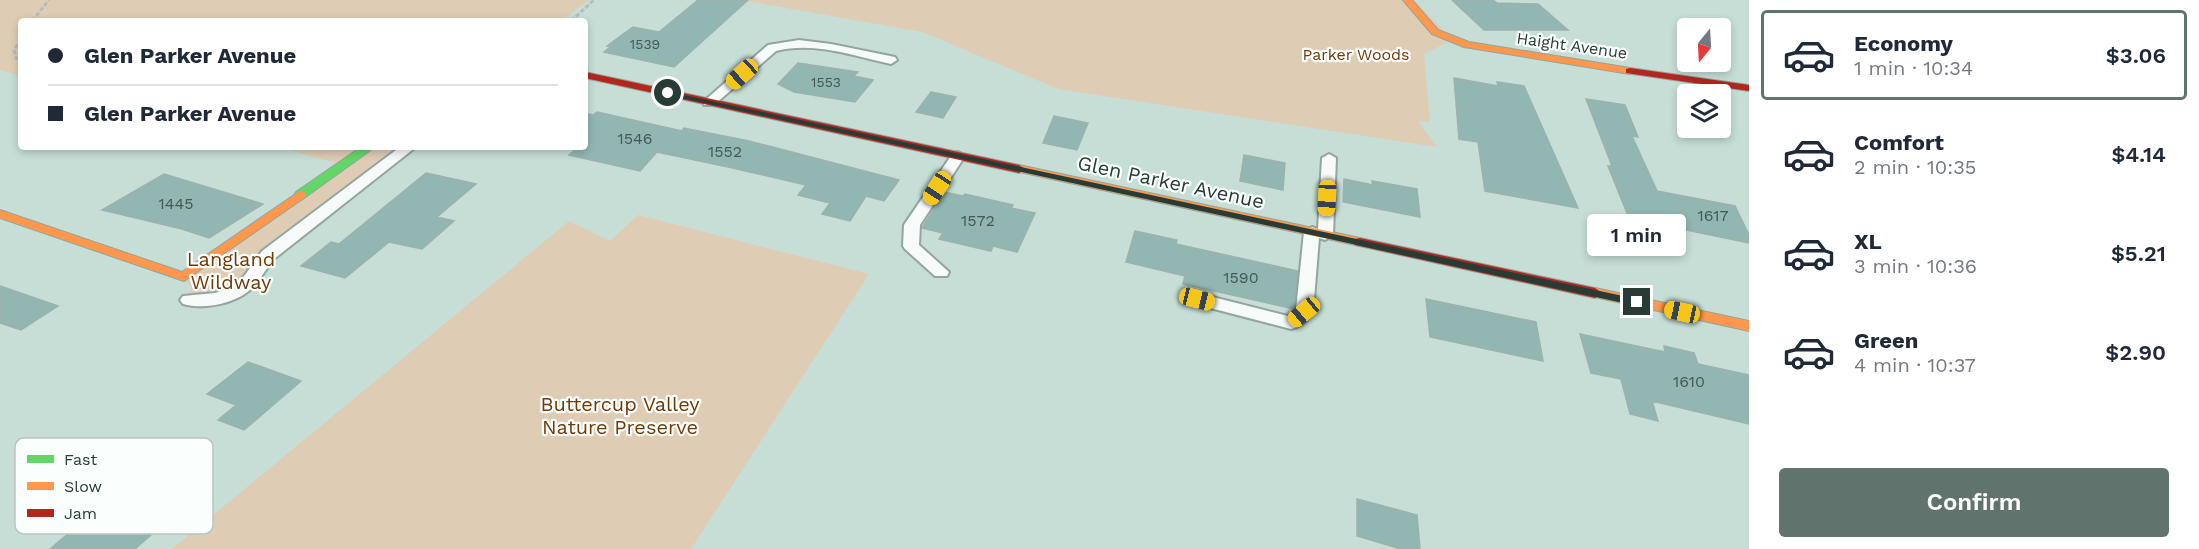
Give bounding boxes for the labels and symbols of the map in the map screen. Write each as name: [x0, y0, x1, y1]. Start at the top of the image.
north arrow: [1677, 18, 1731, 72]
street label: Haight Avenue: [1515, 28, 1628, 63]
house number: 1539: [630, 36, 660, 52]
park label: Parker Woods: [1302, 45, 1410, 64]
car: [723, 55, 761, 93]
house number: 1553: [811, 74, 841, 90]
route start: [654, 79, 681, 106]
house number: 1546: [617, 129, 653, 148]
house number: 1552: [708, 142, 742, 161]
street label: Glen Parker Avenue: [1076, 151, 1266, 213]
car: [920, 168, 954, 208]
car: [1317, 180, 1337, 216]
house number: 1445: [158, 194, 194, 213]
house number: 1617: [1697, 206, 1729, 225]
house number: 1572: [961, 211, 995, 230]
callout: 1 min: [1588, 215, 1686, 257]
park label: Langland Wildway: [187, 247, 275, 294]
house number: 1590: [1223, 268, 1259, 287]
car: [1177, 286, 1217, 312]
route end: [1623, 288, 1650, 315]
car: [1284, 294, 1324, 330]
car: [1663, 299, 1701, 325]
house number: 1610: [1673, 372, 1705, 391]
park label: Buttercup Valley Nature Preserve: [540, 392, 700, 439]
legend: [15, 438, 213, 534]
text: Fast: [64, 450, 97, 469]
text: Slow: [64, 477, 102, 496]
text: Jam: [64, 504, 97, 523]

